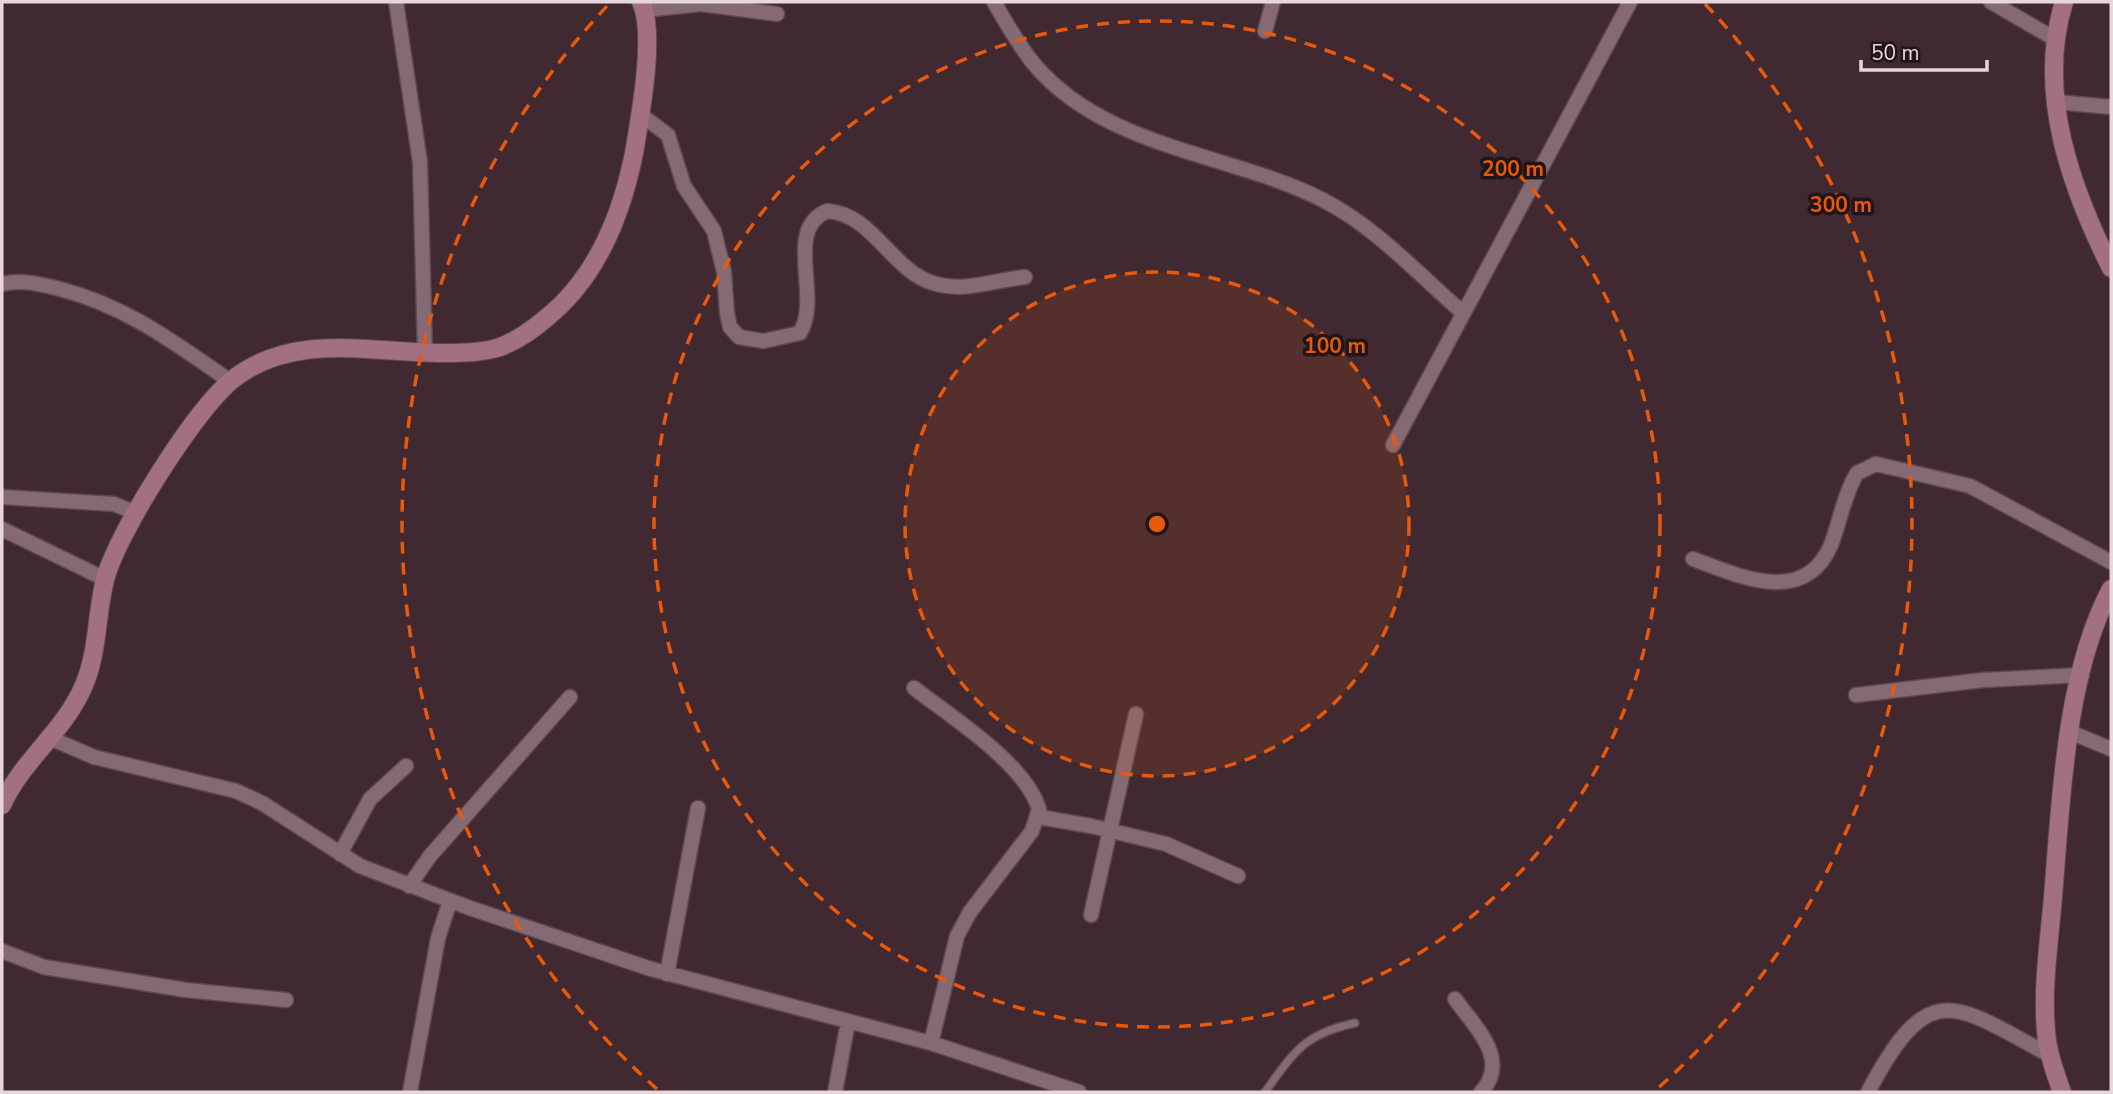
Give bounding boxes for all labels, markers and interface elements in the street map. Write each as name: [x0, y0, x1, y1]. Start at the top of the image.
scale bar: [1861, 28, 1987, 72]
text: 50 m: [1871, 39, 1920, 67]
text: 200 m: [1482, 155, 1544, 183]
text: 300 m: [1810, 191, 1872, 219]
text: 100 m: [1304, 332, 1366, 360]
centre of rings: [1145, 512, 1169, 536]

